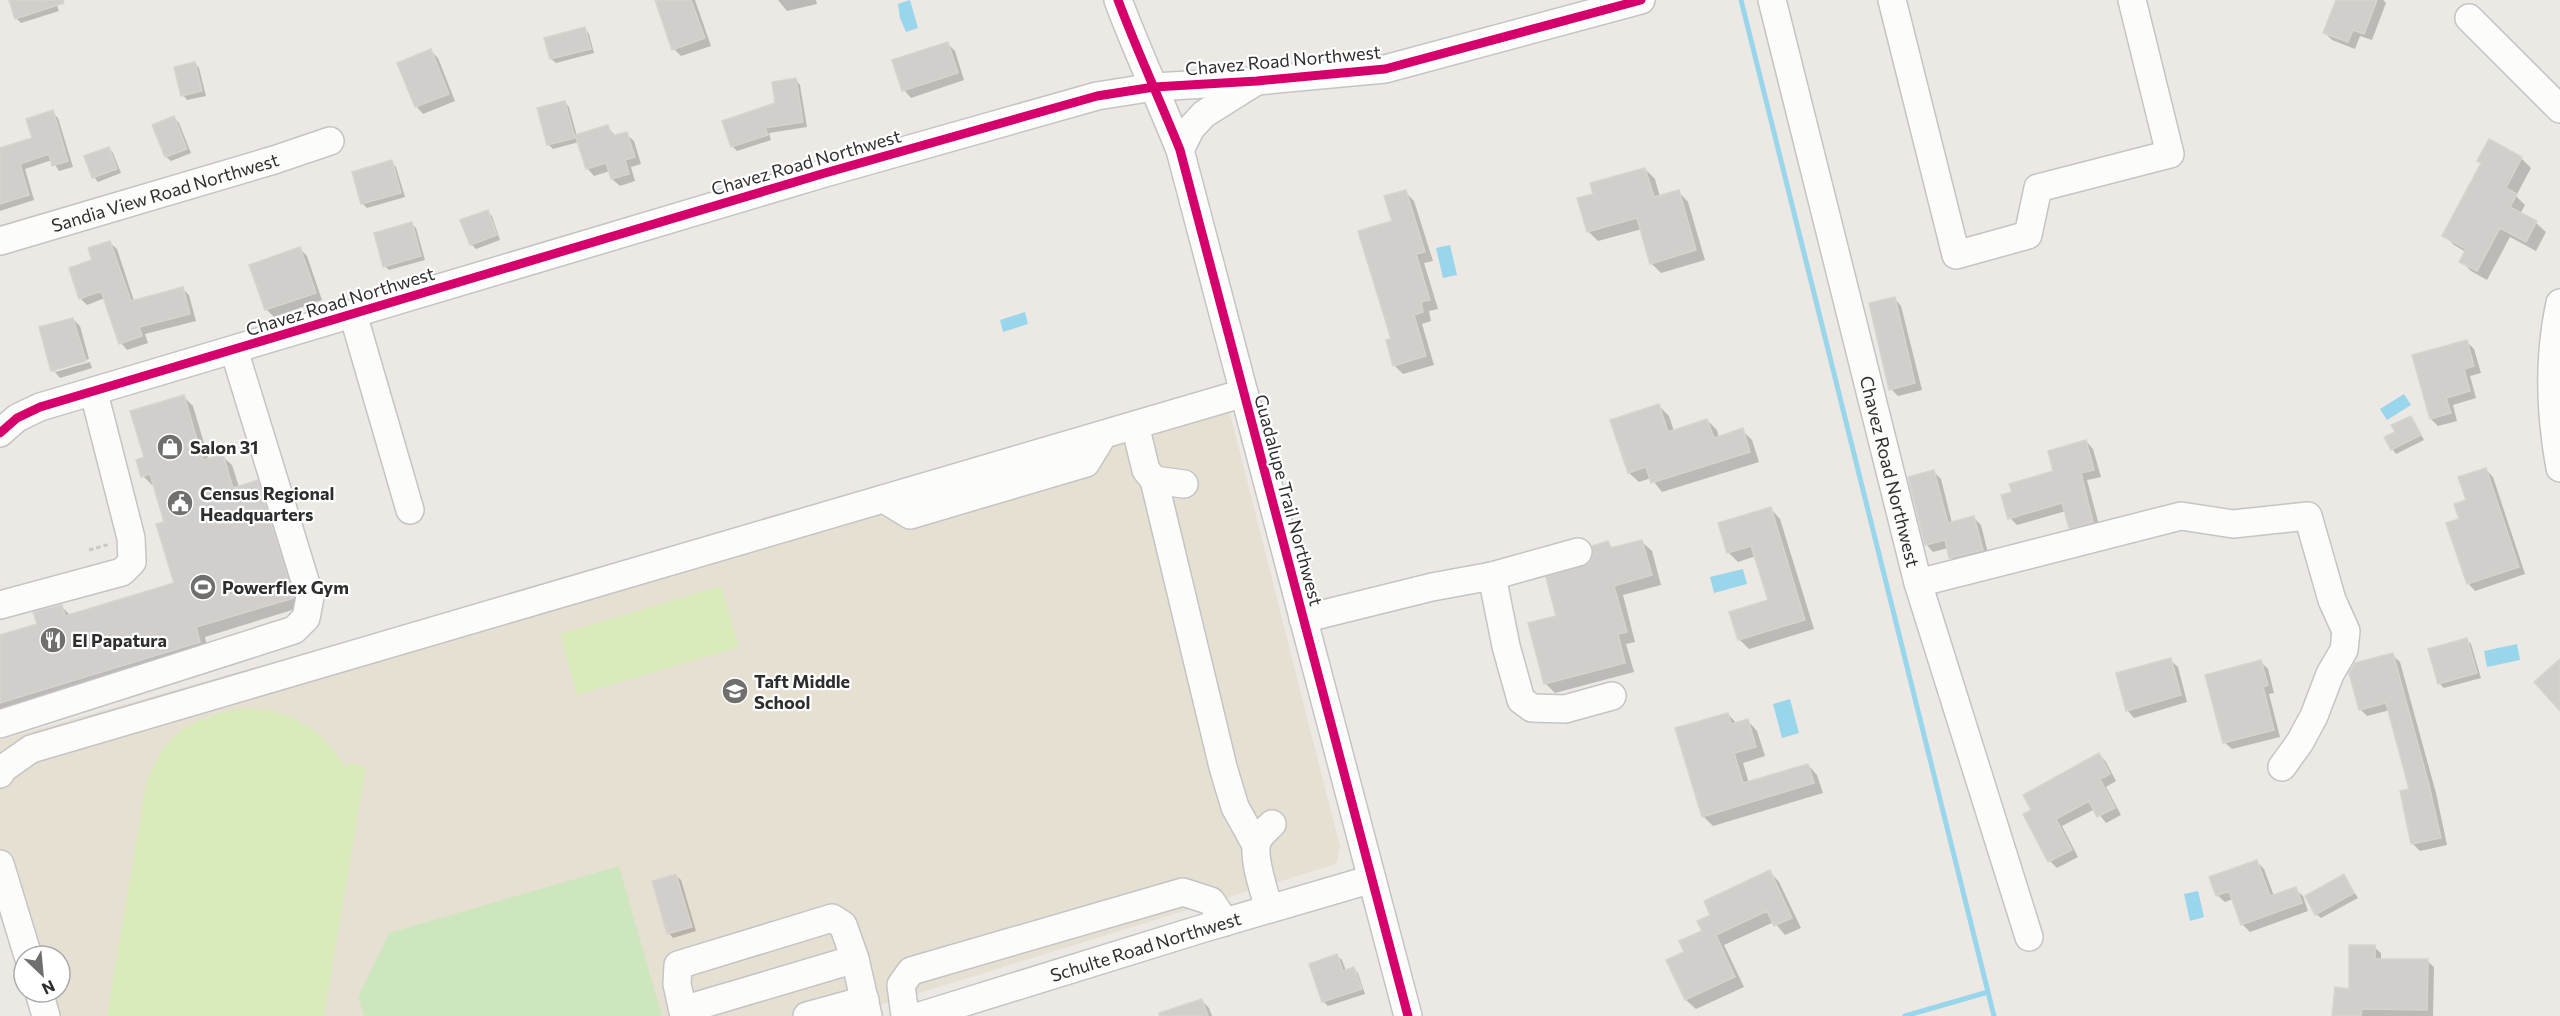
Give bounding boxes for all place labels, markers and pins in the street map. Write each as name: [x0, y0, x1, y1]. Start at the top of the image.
shop icon: Salon 31: [155, 432, 185, 462]
place label: Salon 31: [190, 436, 258, 458]
place label: Census Regional Headquarters: [200, 482, 334, 525]
public building icon: Census Regional Headquarters: [165, 488, 195, 518]
sports icon: Powerflex Gym: [188, 572, 218, 602]
place label: Powerflex Gym: [222, 576, 349, 598]
restaurant icon: El Papatura: [38, 625, 68, 655]
place label: El Papatura: [72, 629, 167, 651]
place label: Taft Middle School: [754, 670, 850, 713]
school or university icon: Taft Middle School: [720, 676, 750, 706]

